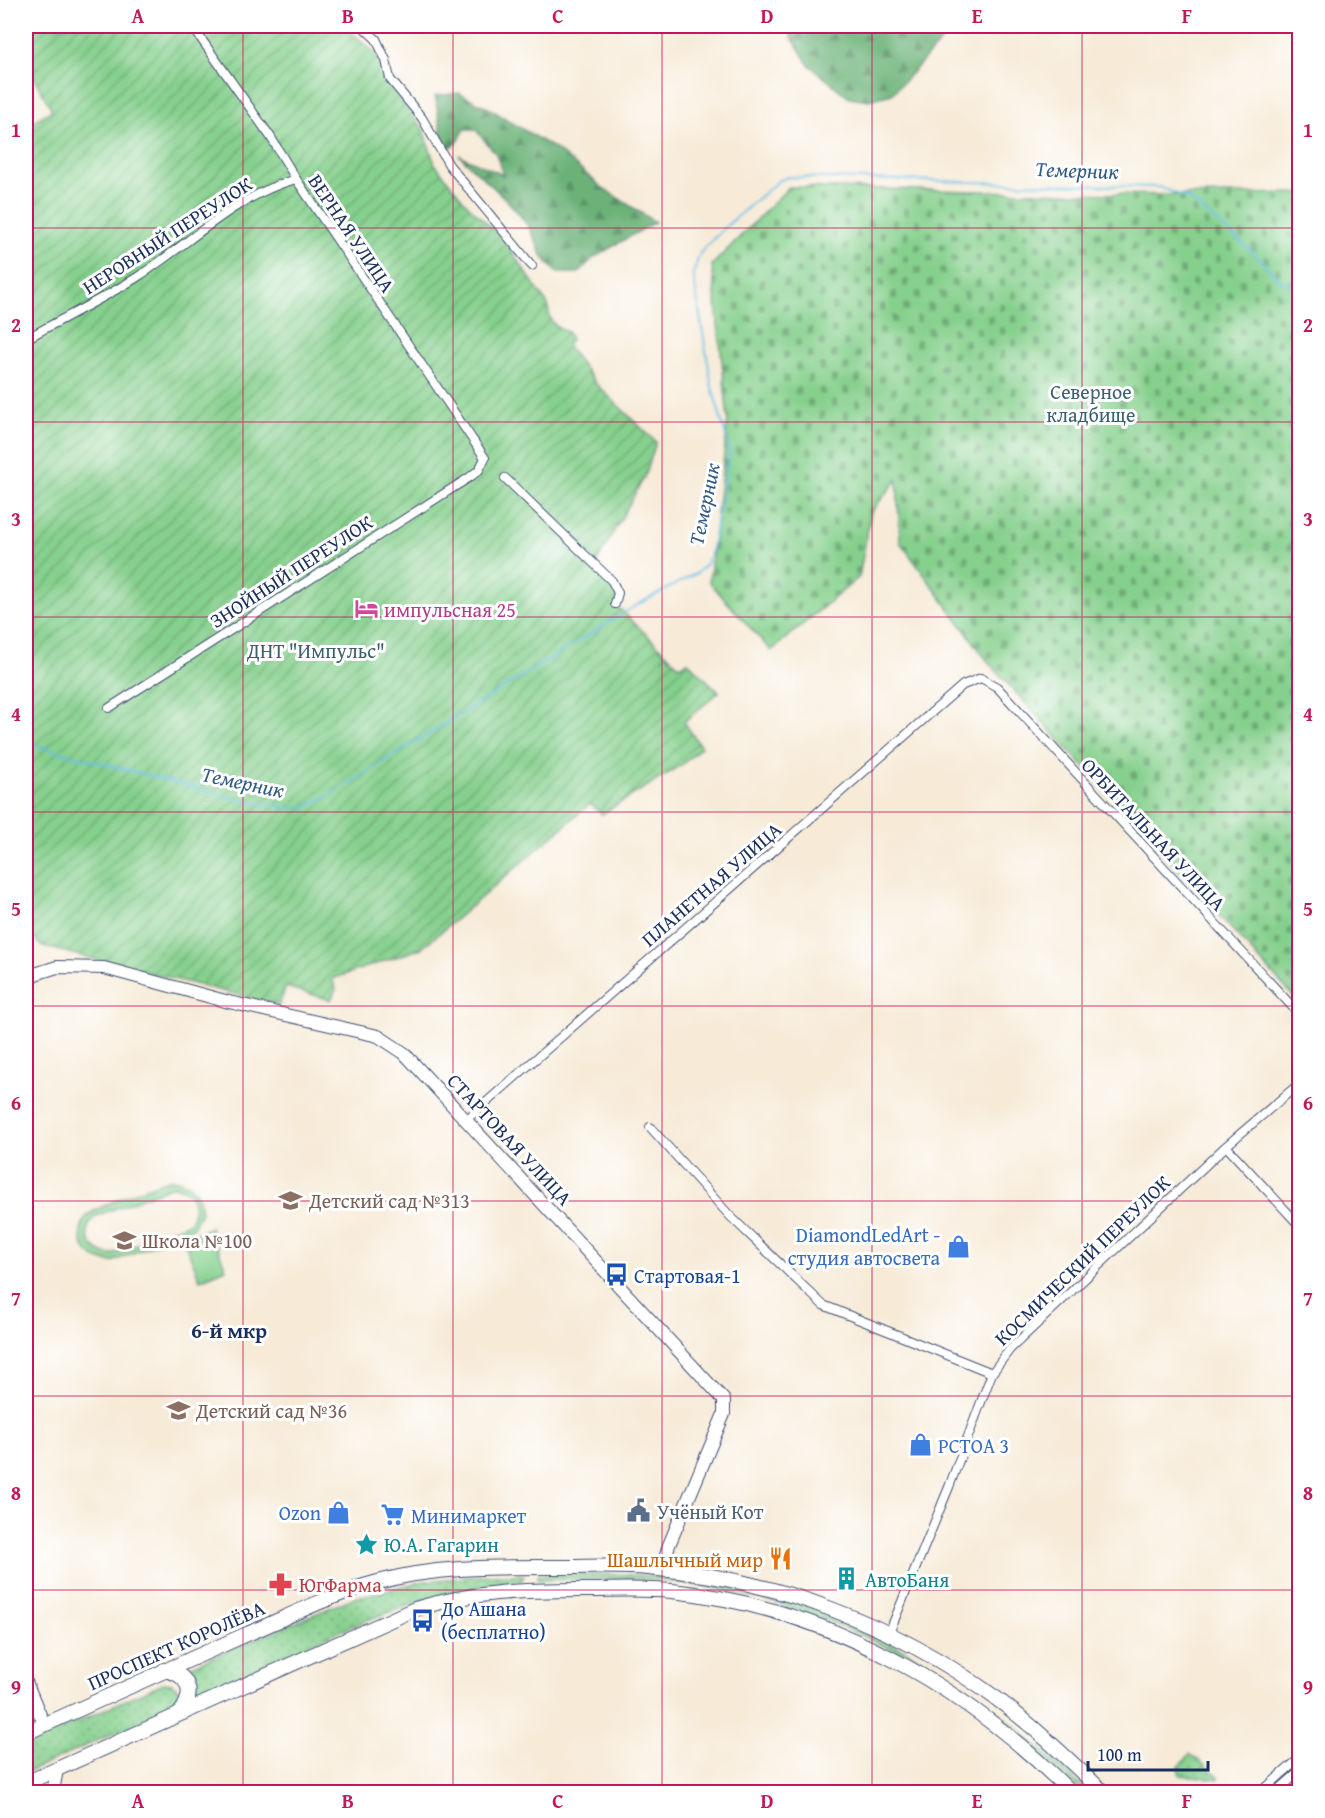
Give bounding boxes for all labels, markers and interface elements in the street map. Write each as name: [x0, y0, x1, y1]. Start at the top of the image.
text: A: [132, 1, 145, 30]
text: B: [342, 1, 354, 30]
text: C: [552, 1, 564, 30]
text: D: [760, 1, 774, 30]
text: E: [972, 1, 983, 30]
text: F: [1182, 1, 1192, 30]
text: 1: [11, 115, 21, 144]
text: 1: [1303, 115, 1313, 144]
water label: Темерник: [1035, 153, 1119, 187]
street label: ВЕРНАЯ УЛИЦА: [302, 168, 402, 298]
street label: НЕРОВНЫЙ ПЕРЕУЛОК: [76, 169, 258, 301]
text: 2: [11, 310, 21, 339]
text: 2: [1303, 310, 1313, 339]
park label: Северное кладбище: [1047, 377, 1135, 429]
water label: Темерник: [680, 460, 728, 548]
text: 3: [11, 504, 21, 533]
text: 3: [1303, 504, 1313, 533]
street label: ЗНОЙНЫЙ ПЕРЕУЛОК: [204, 507, 379, 635]
place label: импульсная 25: [384, 595, 516, 624]
hotel icon: импульсная 25: [353, 596, 379, 622]
park label: ДНТ "Импульс": [246, 636, 385, 665]
text: 4: [11, 699, 21, 728]
text: 4: [1303, 699, 1313, 728]
street label: ОРБИТАЛЬНАЯ УЛИЦА: [1075, 751, 1233, 917]
water label: Темерник: [199, 758, 287, 806]
street label: ПЛАНЕТНАЯ УЛИЦА: [635, 815, 787, 953]
text: 5: [11, 894, 21, 923]
text: 5: [1303, 894, 1313, 923]
street label: СТАРТОВАЯ УЛИЦА: [441, 1066, 579, 1212]
text: 6: [11, 1088, 21, 1117]
text: 6: [1303, 1088, 1313, 1117]
street label: КОСМИЧЕСКИЙ ПЕРЕУЛОК: [988, 1168, 1177, 1352]
place label: Детский сад №313: [308, 1186, 470, 1215]
school or university icon: Детский сад №313: [278, 1187, 304, 1213]
place label: DiamondLedArt - студия автосвета: [788, 1220, 940, 1272]
place label: Школа №100: [142, 1226, 252, 1255]
school or university icon: Школа №100: [111, 1227, 137, 1253]
shop icon: DiamondLedArt - студия автосвета: [945, 1233, 971, 1259]
place label: Стартовая-1: [634, 1261, 741, 1290]
bus stop icon: Стартовая-1: [603, 1262, 629, 1288]
text: 7: [11, 1283, 21, 1312]
text: 7: [1303, 1283, 1313, 1312]
district label: 6-й мкр: [191, 1315, 267, 1346]
place label: Детский сад №36: [195, 1396, 347, 1425]
school or university icon: Детский сад №36: [165, 1397, 191, 1423]
place label: РСТОА 3: [938, 1431, 1009, 1460]
shop icon: РСТОА 3: [907, 1432, 933, 1458]
text: 8: [11, 1478, 21, 1507]
text: 8: [1303, 1478, 1313, 1507]
place label: Учёный Кот: [657, 1497, 764, 1526]
place label: Ozon: [279, 1498, 321, 1527]
public building icon: Учёный Кот: [626, 1498, 652, 1524]
shop icon: Ozon: [326, 1499, 352, 1525]
place label: Минимаркет: [411, 1501, 527, 1530]
supermarket icon: Минимаркет: [380, 1502, 406, 1528]
place label: Ю.А. Гагарин: [384, 1530, 499, 1559]
place icon: Ю.А. Гагарин: [353, 1531, 379, 1557]
place label: Шашлычный мир: [607, 1545, 763, 1574]
restaurant icon: Шашлычный мир: [768, 1546, 794, 1572]
place label: АвтоБаня: [865, 1565, 949, 1594]
building icon: АвтоБаня: [834, 1566, 860, 1592]
place label: ЮгФарма: [299, 1570, 382, 1599]
pharmacy icon: ЮгФарма: [268, 1571, 294, 1597]
street label: ПРОСПЕКТ КОРОЛЁВА: [83, 1593, 269, 1697]
place label: До Ашана (бесплатно): [440, 1594, 546, 1646]
bus stop icon: До Ашана (бесплатно): [410, 1607, 436, 1633]
text: 9: [11, 1672, 21, 1701]
text: 9: [1303, 1672, 1313, 1701]
scale bar: [1088, 1734, 1208, 1772]
text: 100 m: [1097, 1741, 1142, 1768]
text: A: [132, 1786, 145, 1815]
text: B: [342, 1786, 354, 1815]
text: C: [552, 1786, 564, 1815]
text: D: [760, 1786, 774, 1815]
text: E: [972, 1786, 983, 1815]
text: F: [1182, 1786, 1192, 1815]

